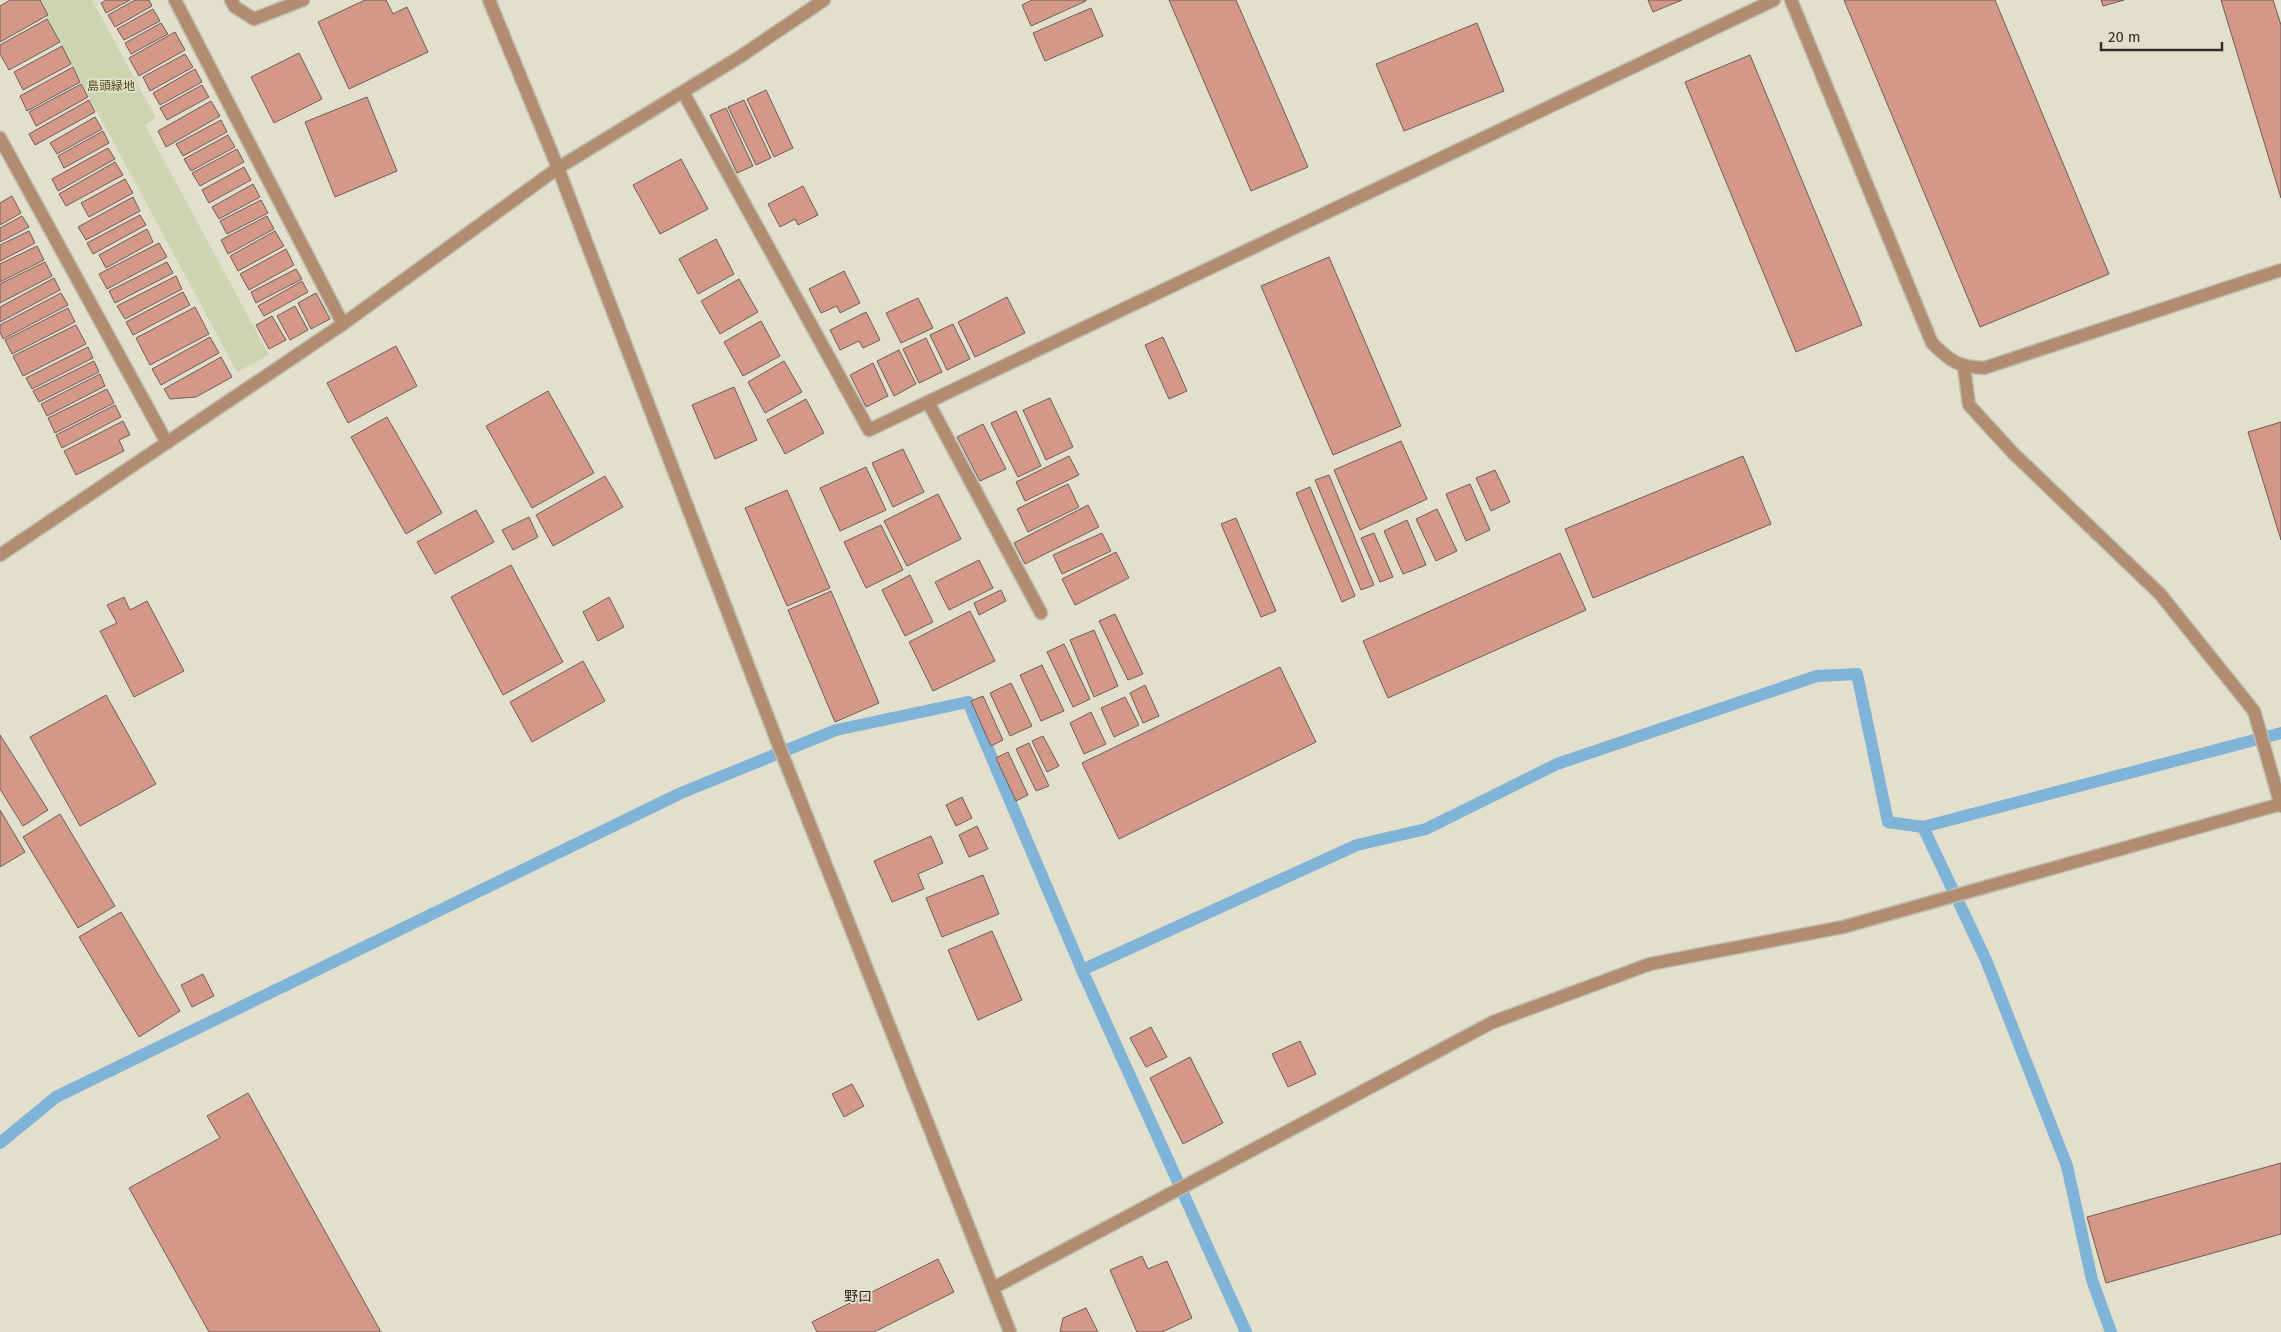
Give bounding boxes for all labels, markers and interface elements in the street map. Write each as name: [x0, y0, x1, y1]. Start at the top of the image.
scale bar: [2101, 20, 2222, 52]
text: 20 m: [2108, 28, 2141, 46]
park label: 島頭緑地: [87, 79, 135, 93]
district label: 野口: [844, 1288, 872, 1305]

